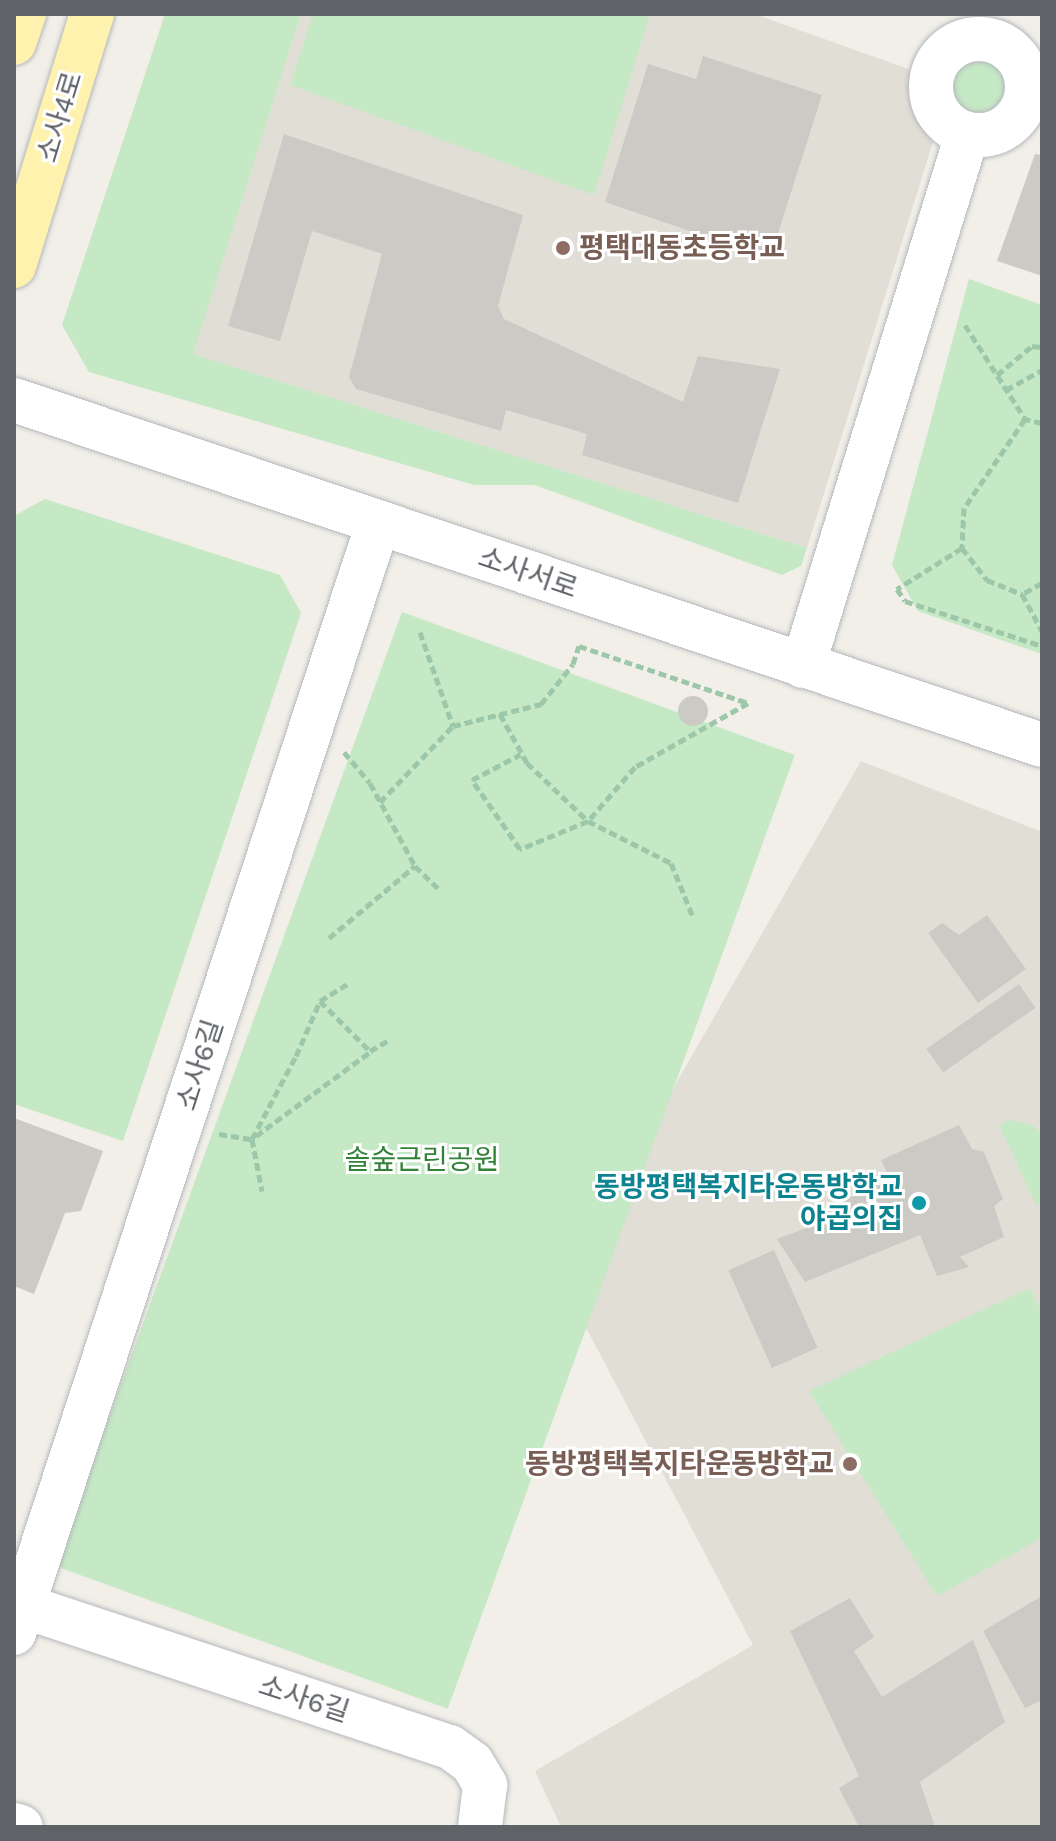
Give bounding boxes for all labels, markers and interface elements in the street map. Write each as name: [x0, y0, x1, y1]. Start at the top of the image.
street label: 소사4로: [30, 68, 90, 166]
place label: 평택대동초등학교: [579, 231, 785, 265]
marker: 평택대동초등학교: [554, 239, 572, 257]
street label: 소사서로: [474, 540, 582, 606]
street label: 소사6길: [170, 1015, 230, 1115]
park label: 솔숲근린공원: [345, 1143, 499, 1177]
place label: 동방평택복지타운동방학교 야곱의집: [594, 1170, 903, 1236]
marker: 동방평택복지타운동방학교 야곱의집: [910, 1194, 928, 1212]
place label: 동방평택복지타운동방학교: [525, 1447, 834, 1481]
marker: 동방평택복지타운동방학교: [841, 1455, 859, 1473]
street label: 소사6길: [254, 1669, 354, 1729]

